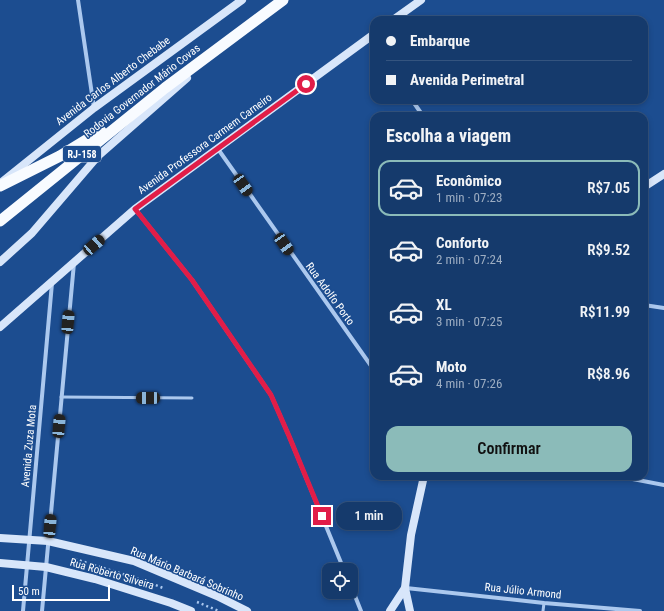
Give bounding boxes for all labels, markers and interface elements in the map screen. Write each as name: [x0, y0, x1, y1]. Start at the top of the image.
text: Embarque: [410, 32, 470, 50]
street label: Avenida Carlos Alberto Chebabe: [53, 34, 173, 128]
street label: Rodovia Governador Mário Covas: [81, 42, 203, 140]
text: Avenida Perimetral: [410, 71, 524, 89]
route start: [297, 75, 315, 93]
street label: Avenida Professora Carmem Carneiro: [135, 91, 275, 197]
text: Escolha a viagem: [386, 125, 511, 146]
road number: RJ-158: [63, 146, 101, 162]
icon: car: [388, 170, 424, 206]
car: [231, 172, 255, 198]
text: Econômico: [436, 172, 502, 190]
text: R$7.05: [587, 179, 630, 197]
text: 1 min · 07:23: [436, 190, 502, 205]
car: [272, 231, 296, 257]
icon: car: [388, 232, 424, 268]
car: [81, 233, 107, 257]
text: Conforto: [436, 234, 489, 252]
text: R$9.52: [587, 241, 630, 259]
text: 2 min · 07:24: [436, 252, 502, 267]
street label: Rua Adolfo Porto: [303, 260, 357, 328]
icon: car: [388, 294, 424, 330]
text: XL: [436, 296, 452, 314]
text: R$11.99: [580, 303, 630, 321]
car: [61, 310, 75, 334]
text: 3 min · 07:25: [436, 314, 502, 329]
icon: car: [388, 356, 424, 392]
text: Moto: [436, 358, 467, 376]
text: R$8.96: [587, 365, 630, 383]
text: 4 min · 07:26: [436, 376, 502, 391]
car: [136, 392, 160, 404]
street label: Avenida Zuza Mota: [19, 404, 39, 488]
car: [52, 414, 66, 438]
button: Confirmar: [386, 426, 632, 472]
callout: 1 min: [336, 502, 402, 530]
route end: [313, 507, 331, 525]
text: 1 min: [355, 508, 383, 523]
car: [43, 514, 57, 538]
street label: Rua Mário Barbará Sobrinho: [129, 544, 246, 604]
street label: Rua Roberto Silveira: [68, 556, 156, 592]
map controls: [322, 563, 358, 599]
button: locate: [322, 563, 358, 599]
street label: Rua Júlio Armond: [484, 581, 562, 601]
scale bar: [12, 583, 110, 602]
text: 50 m: [18, 585, 40, 598]

